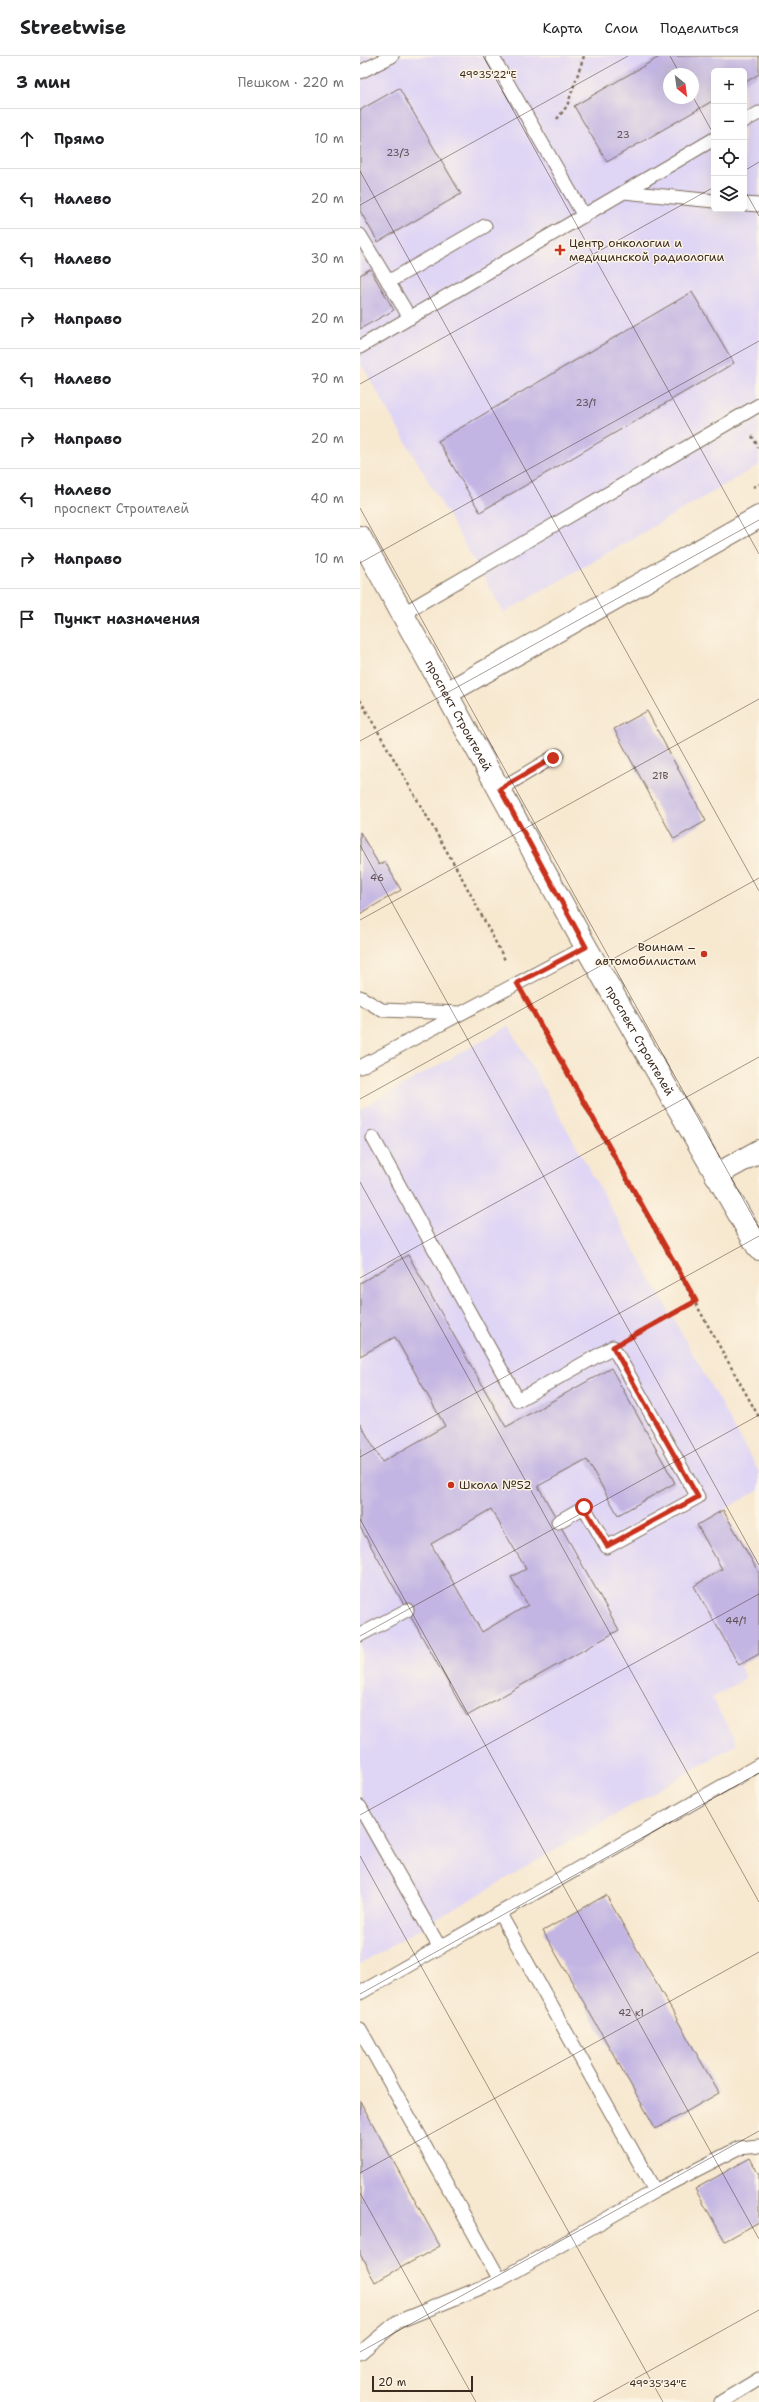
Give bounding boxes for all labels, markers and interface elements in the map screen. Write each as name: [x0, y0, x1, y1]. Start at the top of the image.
text: Streetwise: [20, 15, 126, 40]
text: Карта: [542, 19, 583, 37]
text: Слои: [605, 19, 638, 37]
text: Поделиться: [660, 19, 739, 37]
text: 49°35'22"E: [459, 68, 517, 81]
north arrow: [663, 68, 699, 104]
map controls: [711, 68, 747, 212]
button: +: [711, 68, 747, 104]
text: 3 мин: [16, 71, 71, 93]
text: Пешком · 220 m: [238, 74, 344, 91]
button: −: [711, 104, 747, 140]
icon: ahead: [16, 128, 38, 150]
house number: 23: [616, 128, 630, 141]
text: Прямо: [54, 129, 104, 149]
text: 10 m: [314, 130, 344, 147]
button: locate: [711, 140, 747, 176]
house number: 23/3: [386, 146, 410, 159]
button: layers: [711, 176, 747, 212]
icon: left: [16, 188, 38, 210]
text: Налево: [54, 189, 112, 209]
text: 20 m: [311, 190, 344, 207]
place label: Центр онкологии и медицинской радиологии: [569, 235, 725, 265]
marker: Центр онкологии и медицинской радиологии: [554, 244, 566, 256]
icon: left: [16, 248, 38, 270]
text: Налево: [54, 249, 112, 269]
text: 30 m: [310, 250, 344, 267]
icon: right: [16, 308, 38, 330]
text: Направо: [54, 309, 122, 329]
text: 20 m: [311, 310, 344, 327]
icon: left: [16, 368, 38, 390]
text: Налево: [54, 369, 112, 389]
text: 70 m: [310, 370, 344, 387]
house number: 23/1: [576, 396, 596, 409]
icon: right: [16, 428, 38, 450]
text: Направо: [54, 429, 122, 449]
text: 20 m: [311, 430, 344, 447]
text: Налево: [54, 480, 112, 500]
icon: left: [16, 488, 38, 510]
text: 40 m: [310, 490, 344, 507]
text: проспект Строителей: [54, 500, 189, 517]
icon: right: [16, 548, 38, 570]
text: Направо: [54, 549, 122, 569]
text: 10 m: [314, 550, 344, 567]
icon: arrive: [16, 608, 38, 630]
text: Пункт назначения: [54, 609, 200, 629]
street label: проспект Строителей: [421, 657, 496, 774]
route end: [544, 749, 562, 767]
house number: 21В: [652, 769, 668, 782]
house number: 46: [370, 871, 384, 884]
place label: Воинам – автомобилистам: [595, 939, 696, 969]
marker: Воинам – автомобилистам: [699, 949, 709, 959]
street label: проспект Строителей: [602, 982, 678, 1099]
place label: Школа №52: [459, 1477, 532, 1493]
marker: Школа №52: [446, 1480, 456, 1490]
route start: [575, 1498, 593, 1516]
house number: 44/1: [725, 1614, 747, 1627]
house number: 42 к1: [618, 2006, 644, 2019]
scale bar: [372, 2374, 473, 2393]
text: 20 m: [378, 2375, 406, 2390]
text: 49°35'34"E: [629, 2377, 687, 2390]

